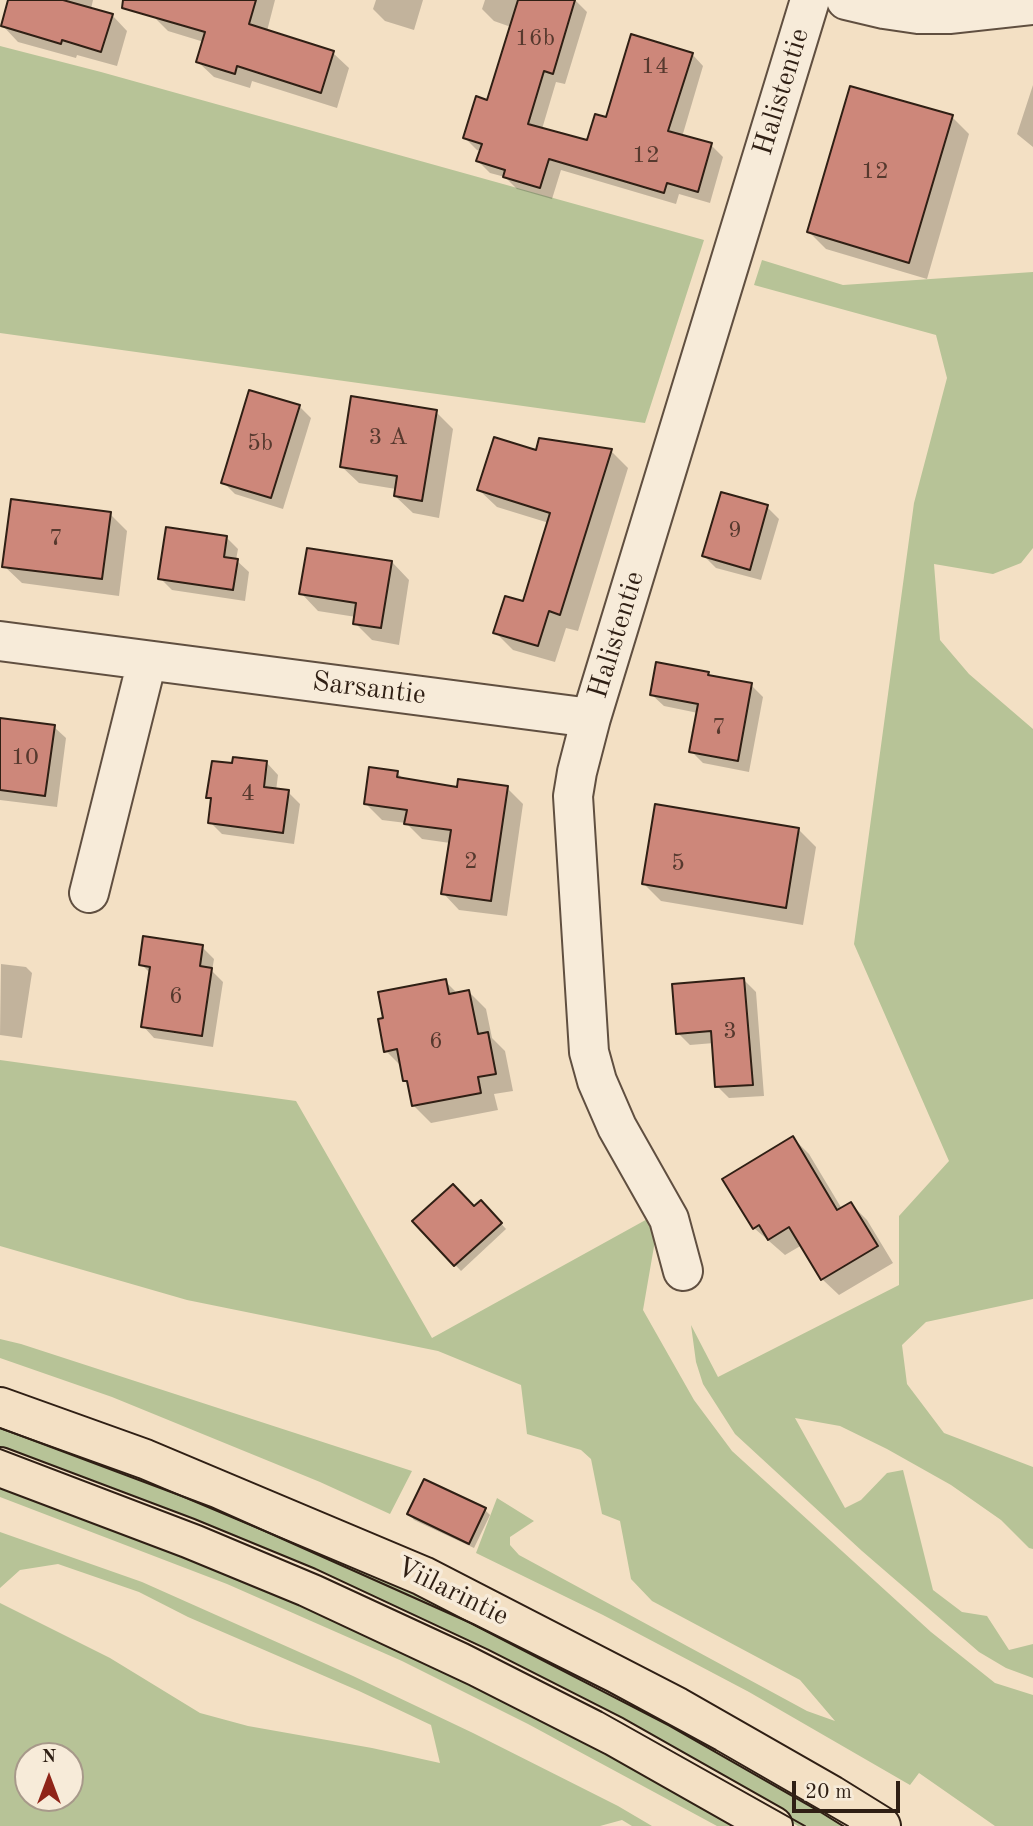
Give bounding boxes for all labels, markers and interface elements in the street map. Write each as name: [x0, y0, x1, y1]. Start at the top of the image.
street label: Halistentie: [747, 24, 817, 160]
house number: 16b: [515, 25, 555, 53]
house number: 14: [641, 53, 669, 81]
house number: 12: [632, 142, 660, 170]
house number: 12: [861, 158, 889, 186]
house number: 3 A: [369, 424, 407, 452]
house number: 5b: [247, 430, 273, 458]
house number: 9: [728, 517, 742, 545]
house number: 7: [49, 525, 63, 553]
street label: Halistentie: [582, 567, 652, 703]
street label: Sarsantie: [310, 665, 428, 713]
house number: 7: [712, 714, 726, 742]
house number: 10: [11, 744, 39, 772]
house number: 4: [241, 780, 255, 808]
house number: 2: [464, 848, 478, 876]
house number: 5: [671, 850, 685, 878]
house number: 6: [169, 983, 183, 1011]
house number: 3: [723, 1018, 737, 1046]
house number: 6: [429, 1028, 443, 1056]
street label: Viilarintie: [390, 1550, 514, 1634]
north arrow: [14, 1742, 84, 1812]
text: N: [42, 1748, 56, 1767]
scale bar: [795, 1766, 904, 1810]
text: 20 m: [805, 1782, 852, 1803]

